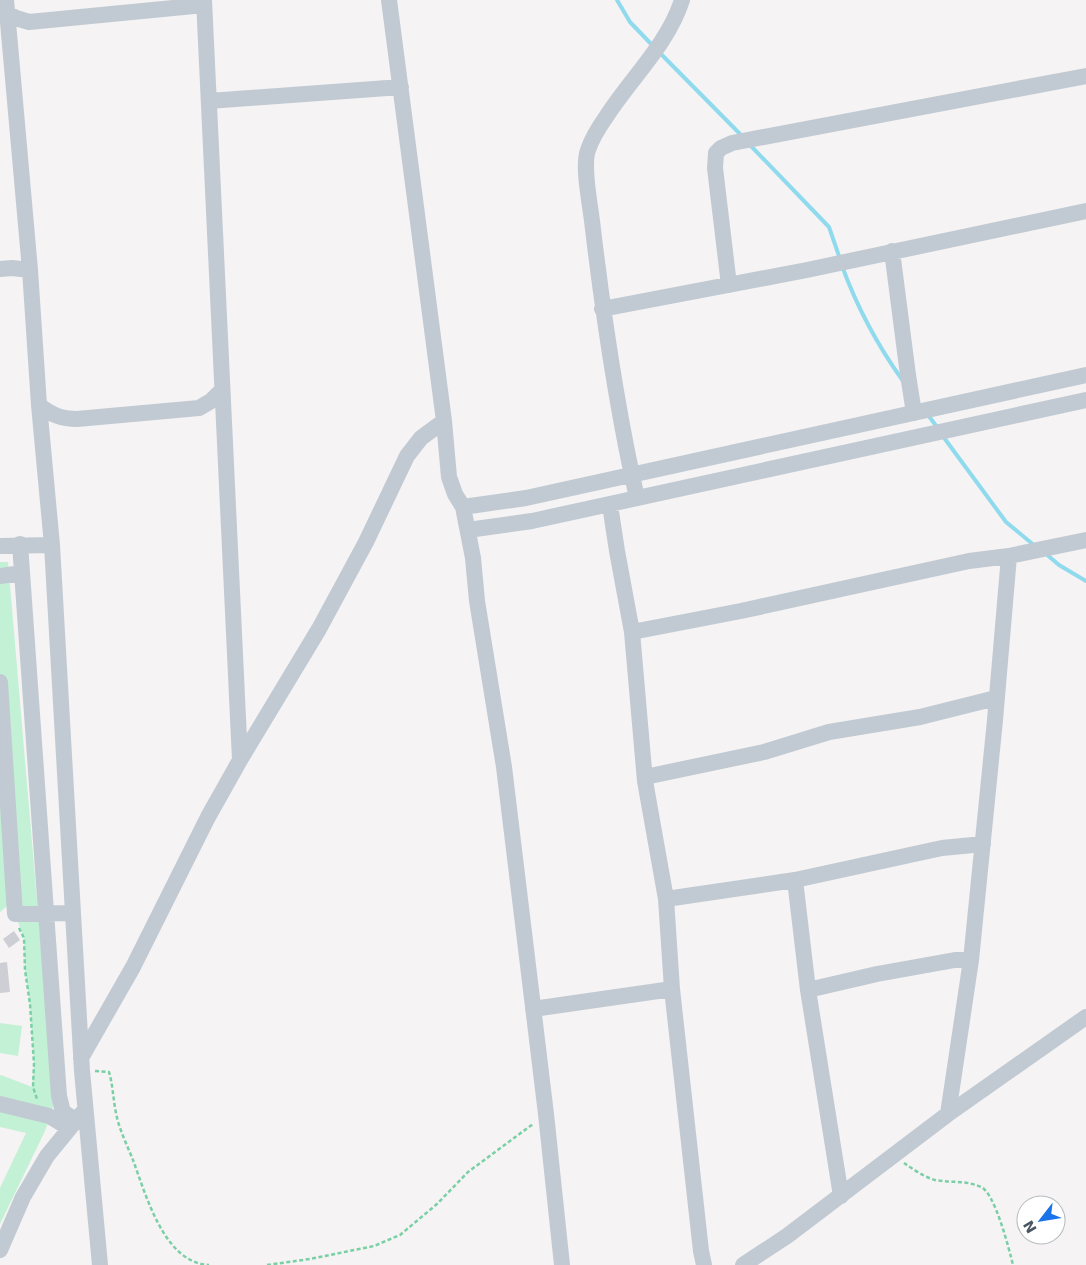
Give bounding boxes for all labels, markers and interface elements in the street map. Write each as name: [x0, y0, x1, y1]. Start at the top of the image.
north arrow: [1016, 1195, 1066, 1245]
text: N: [1020, 1218, 1040, 1236]

